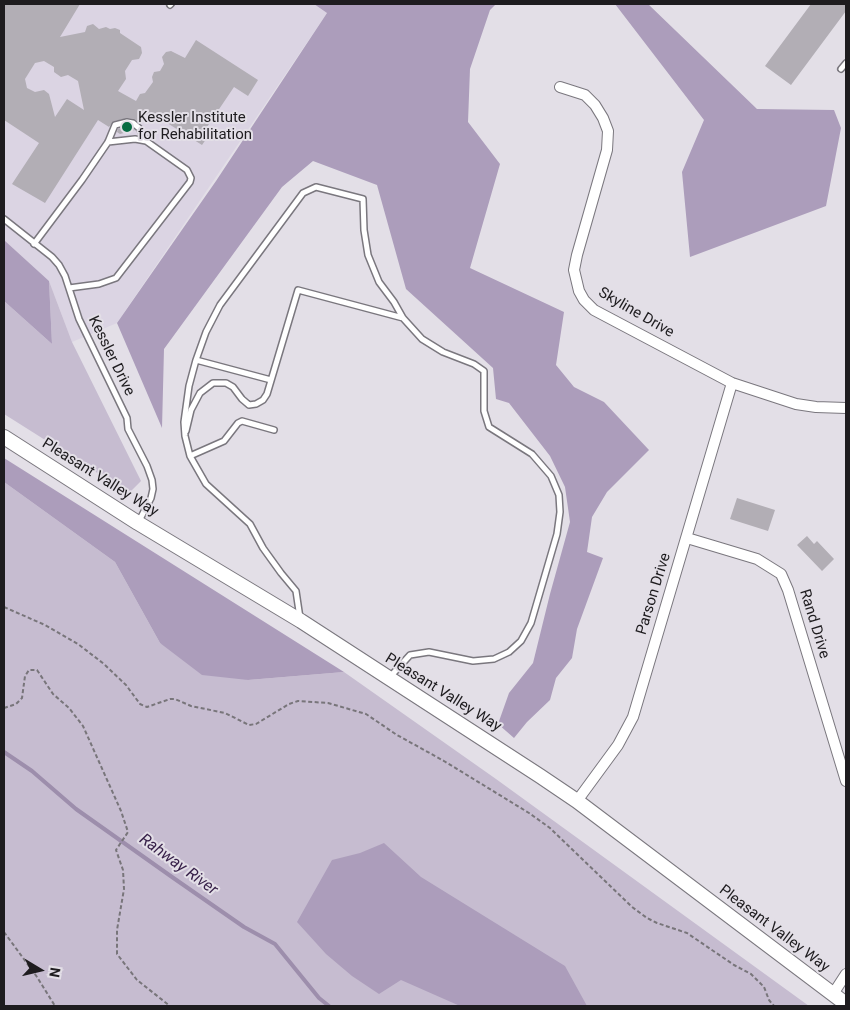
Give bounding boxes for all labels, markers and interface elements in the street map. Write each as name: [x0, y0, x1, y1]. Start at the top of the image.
place label: Kessler Institute for Rehabilitation: [138, 109, 252, 144]
marker: Kessler Institute for Rehabilitation: [120, 120, 134, 134]
street label: Skyline Drive: [595, 284, 677, 342]
street label: Kessler Drive: [84, 313, 138, 399]
street label: Pleasant Valley Way: [39, 435, 161, 521]
street label: Parson Drive: [633, 551, 675, 637]
street label: Rand Drive: [795, 587, 833, 661]
street label: Pleasant Valley Way: [382, 650, 504, 736]
water label: Rahway River: [135, 830, 221, 900]
street label: Pleasant Valley Way: [715, 882, 833, 976]
north arrow: [15, 945, 65, 995]
text: N: [46, 966, 63, 978]

